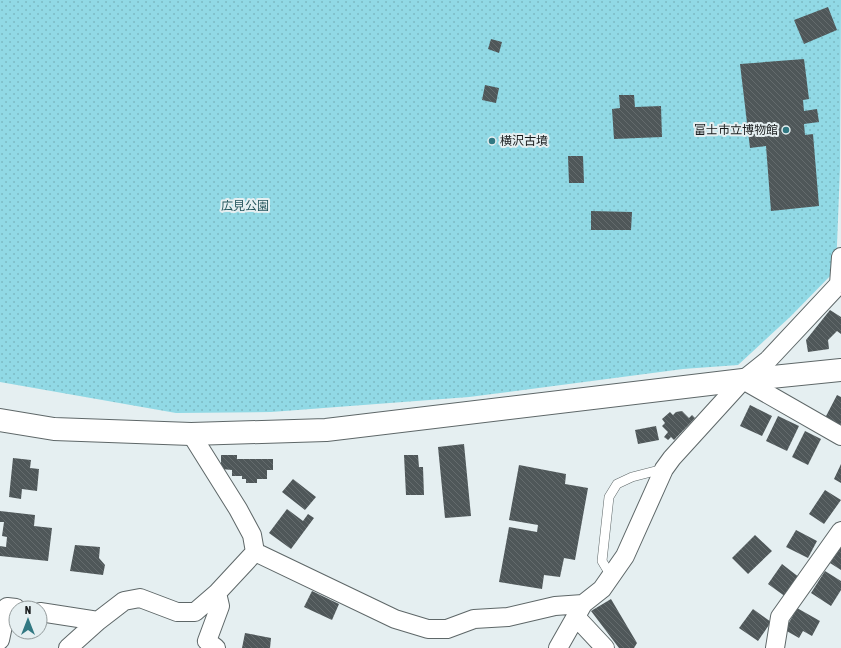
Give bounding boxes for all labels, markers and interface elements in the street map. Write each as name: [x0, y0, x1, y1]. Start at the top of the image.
place label: 富士市立博物館: [694, 123, 778, 137]
marker: 富士市立博物館: [781, 125, 791, 135]
place label: 横沢古墳: [500, 134, 548, 148]
marker: 横沢古墳: [487, 136, 497, 146]
park label: 広見公園: [221, 199, 269, 213]
north arrow: [8, 600, 48, 640]
text: N: [25, 604, 31, 616]

